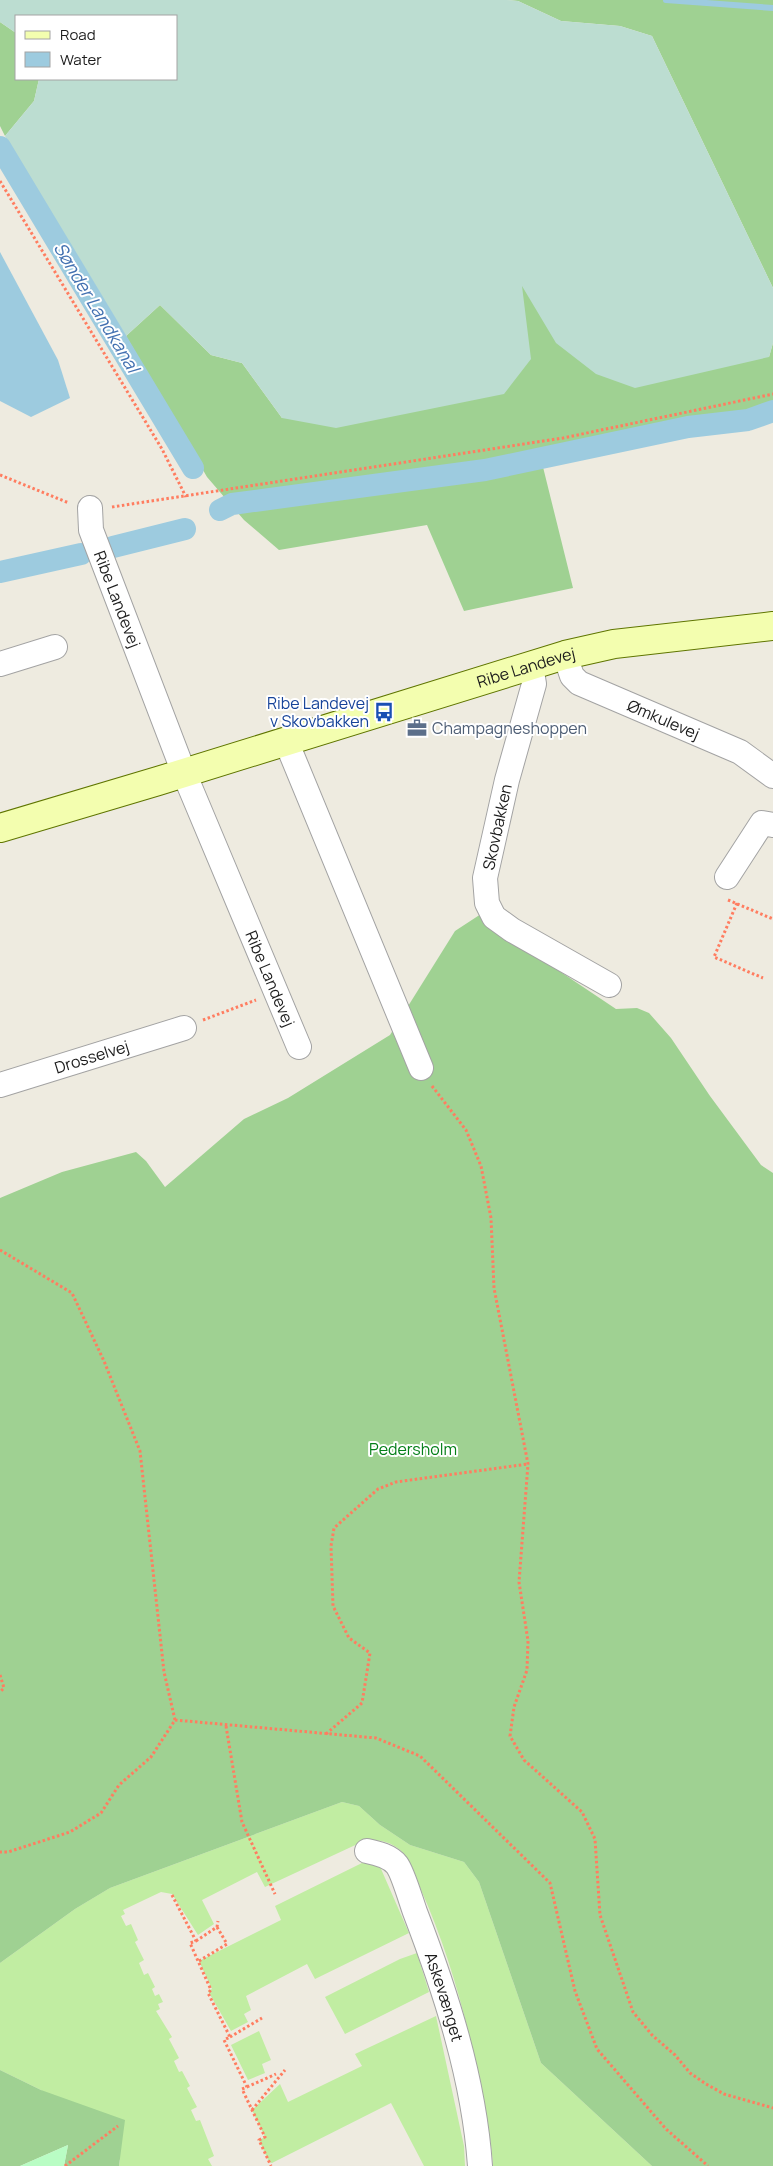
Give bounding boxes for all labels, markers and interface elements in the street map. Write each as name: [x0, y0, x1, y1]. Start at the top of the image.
legend: [15, 15, 178, 80]
text: Road: [60, 24, 96, 45]
text: Water: [60, 49, 102, 70]
water label: Sønder Landkanal: [49, 237, 147, 379]
street label: Ribe Landevej: [89, 547, 146, 651]
street label: Ribe Landevej: [474, 642, 577, 693]
place label: Ribe Landevej v Skovbakken: [267, 692, 369, 732]
street label: Ømkulevej: [624, 694, 703, 744]
bus stop icon: Ribe Landevej v Skovbakken: [373, 701, 395, 723]
office icon: Champagneshoppen: [406, 717, 428, 739]
place label: Champagneshoppen: [432, 717, 587, 739]
street label: Skovbakken: [477, 782, 517, 872]
street label: Ribe Landevej: [240, 927, 300, 1030]
street label: Drosselvej: [52, 1035, 132, 1078]
park label: Pedersholm: [369, 1438, 457, 1460]
street label: Askevænget: [420, 1949, 469, 2044]

